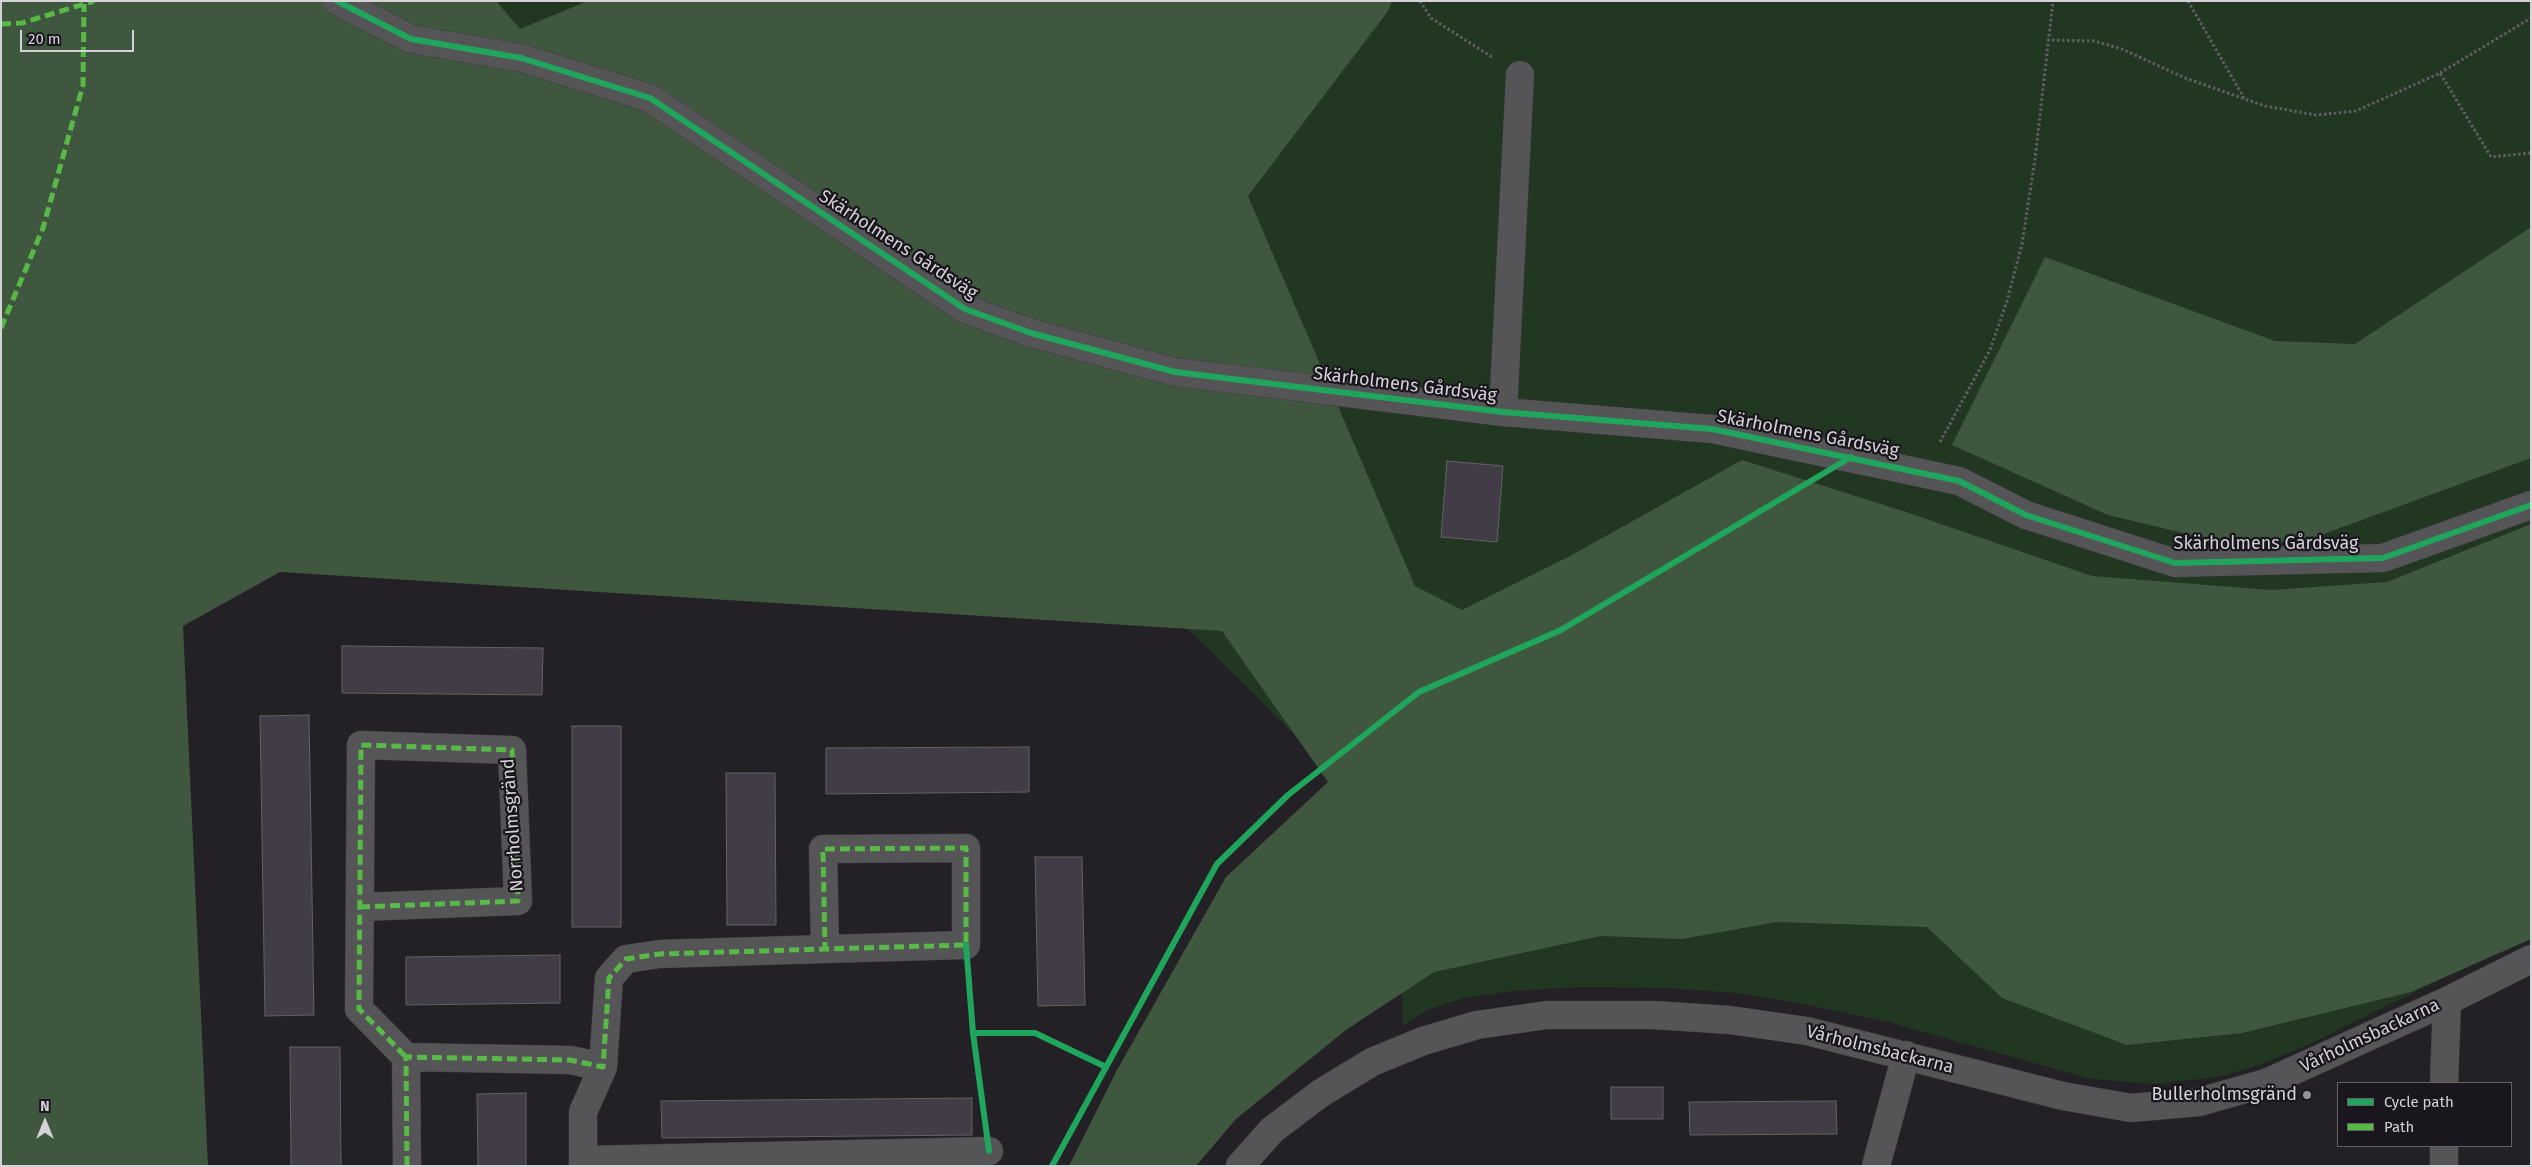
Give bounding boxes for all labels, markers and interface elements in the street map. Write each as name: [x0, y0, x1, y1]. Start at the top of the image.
scale bar: [22, 20, 136, 52]
text: 20 m: [28, 30, 61, 48]
street label: Skärholmens Gårdsväg: [815, 186, 981, 304]
street label: Skärholmens Gårdsväg: [1312, 363, 1498, 407]
street label: Skärholmens Gårdsväg: [1715, 406, 1901, 462]
street label: Skärholmens Gårdsväg: [2174, 533, 2358, 555]
street label: Norrholmsgränd: [498, 758, 528, 892]
street label: Vårholmsbackarna: [2297, 994, 2443, 1078]
street label: Vårholmsbackarna: [1804, 1021, 1956, 1079]
legend: [2337, 1082, 2512, 1147]
place label: Bullerholmsgränd: [2151, 1084, 2297, 1106]
marker: Bullerholmsgränd: [2301, 1089, 2313, 1101]
text: Cycle path: [2384, 1093, 2454, 1111]
north arrow: [20, 1097, 70, 1147]
text: N: [40, 1098, 50, 1115]
text: Path: [2384, 1118, 2414, 1136]

